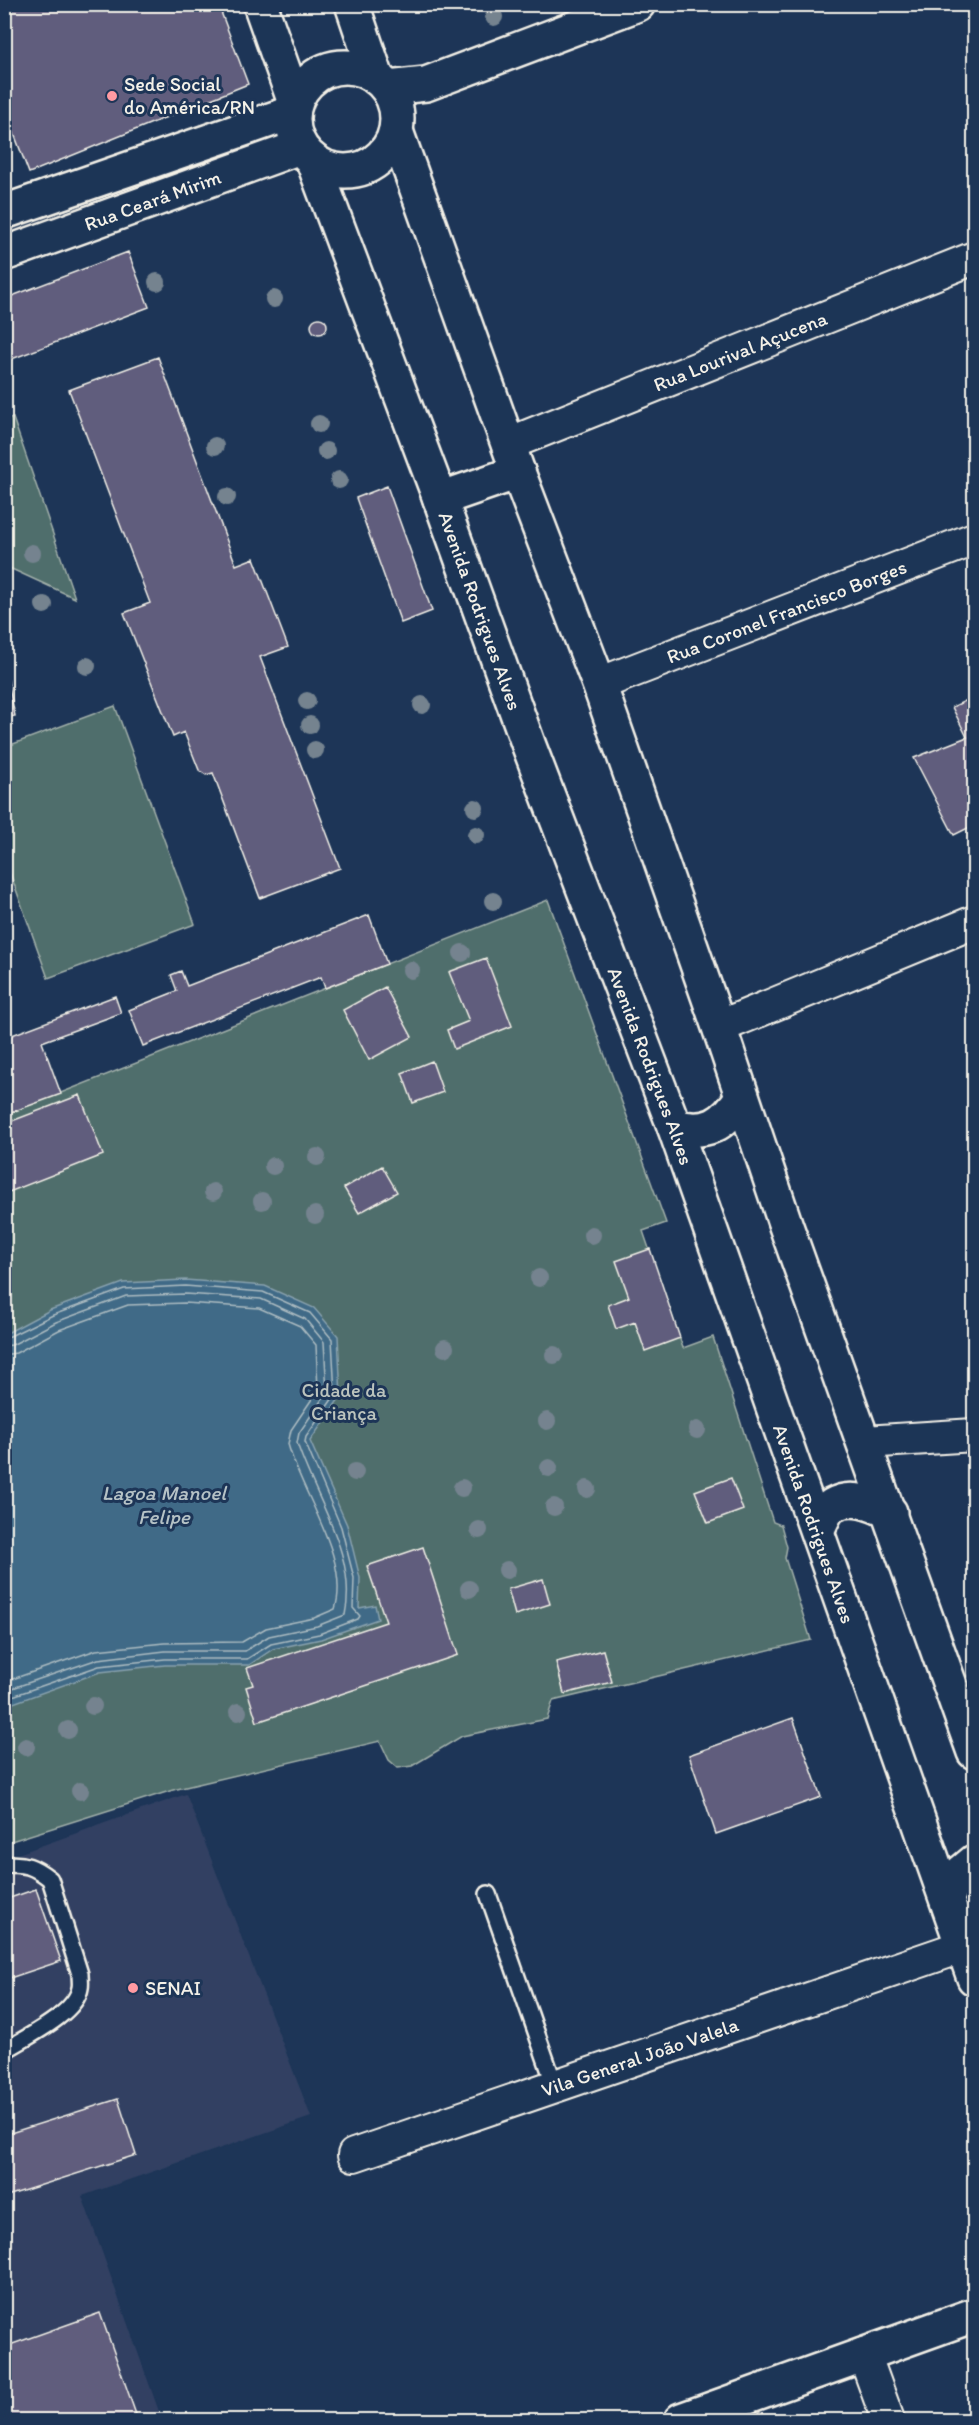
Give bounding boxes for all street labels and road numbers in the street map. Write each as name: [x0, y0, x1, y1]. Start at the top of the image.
street label: Rua Ceará Mirim: [81, 165, 224, 236]
street label: Rua Lourival Açucena: [650, 306, 831, 397]
street label: Avenida Rodrigues Alves: [434, 508, 527, 714]
street label: Rua Coronel Francisco Borges: [663, 554, 910, 669]
street label: Avenida Rodrigues Alves: [603, 964, 699, 1168]
street label: Avenida Rodrigues Alves: [768, 1421, 860, 1627]
street label: Vila General João Valela: [538, 2012, 742, 2102]

